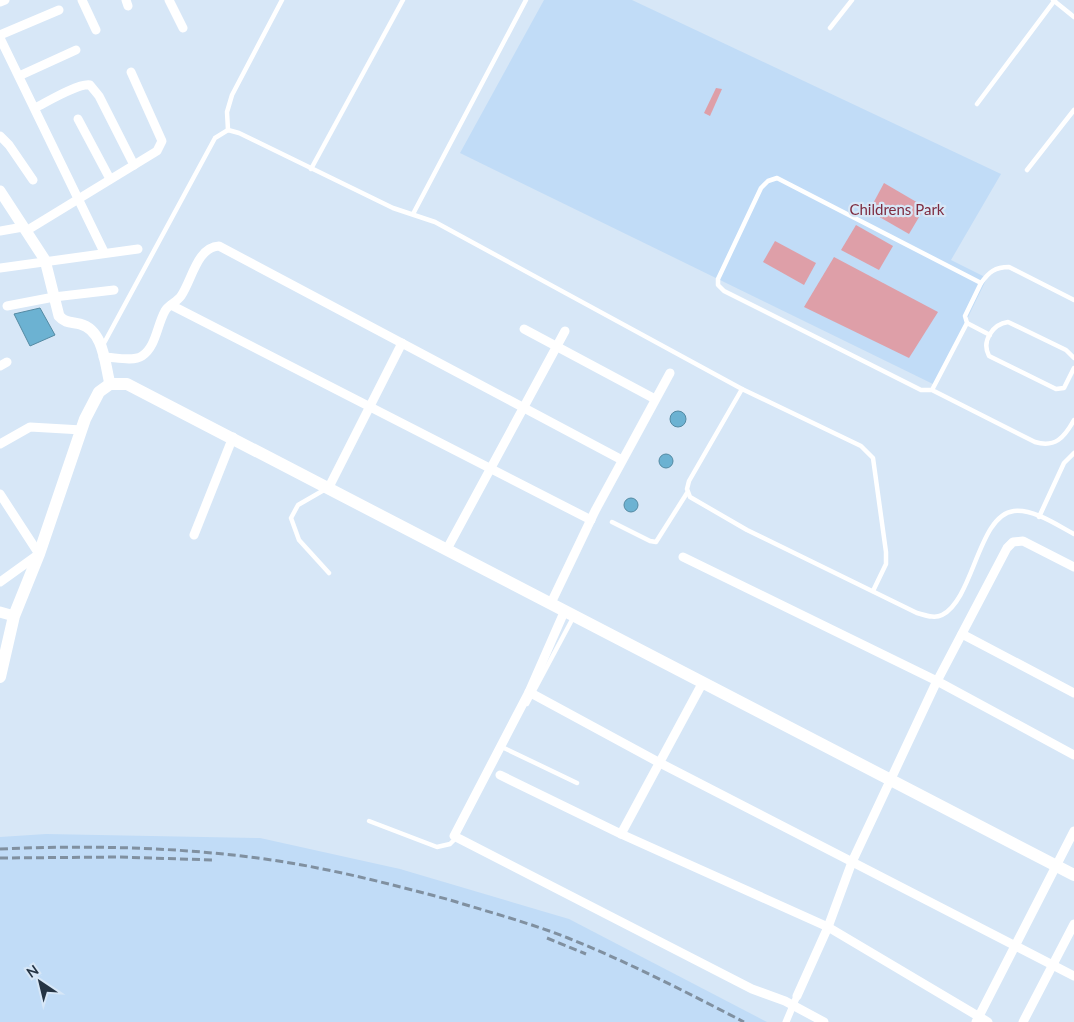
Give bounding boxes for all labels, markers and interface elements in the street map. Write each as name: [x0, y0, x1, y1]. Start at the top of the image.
park label: Childrens Park: [849, 200, 945, 218]
north arrow: [15, 957, 65, 1007]
text: N: [23, 961, 42, 981]

